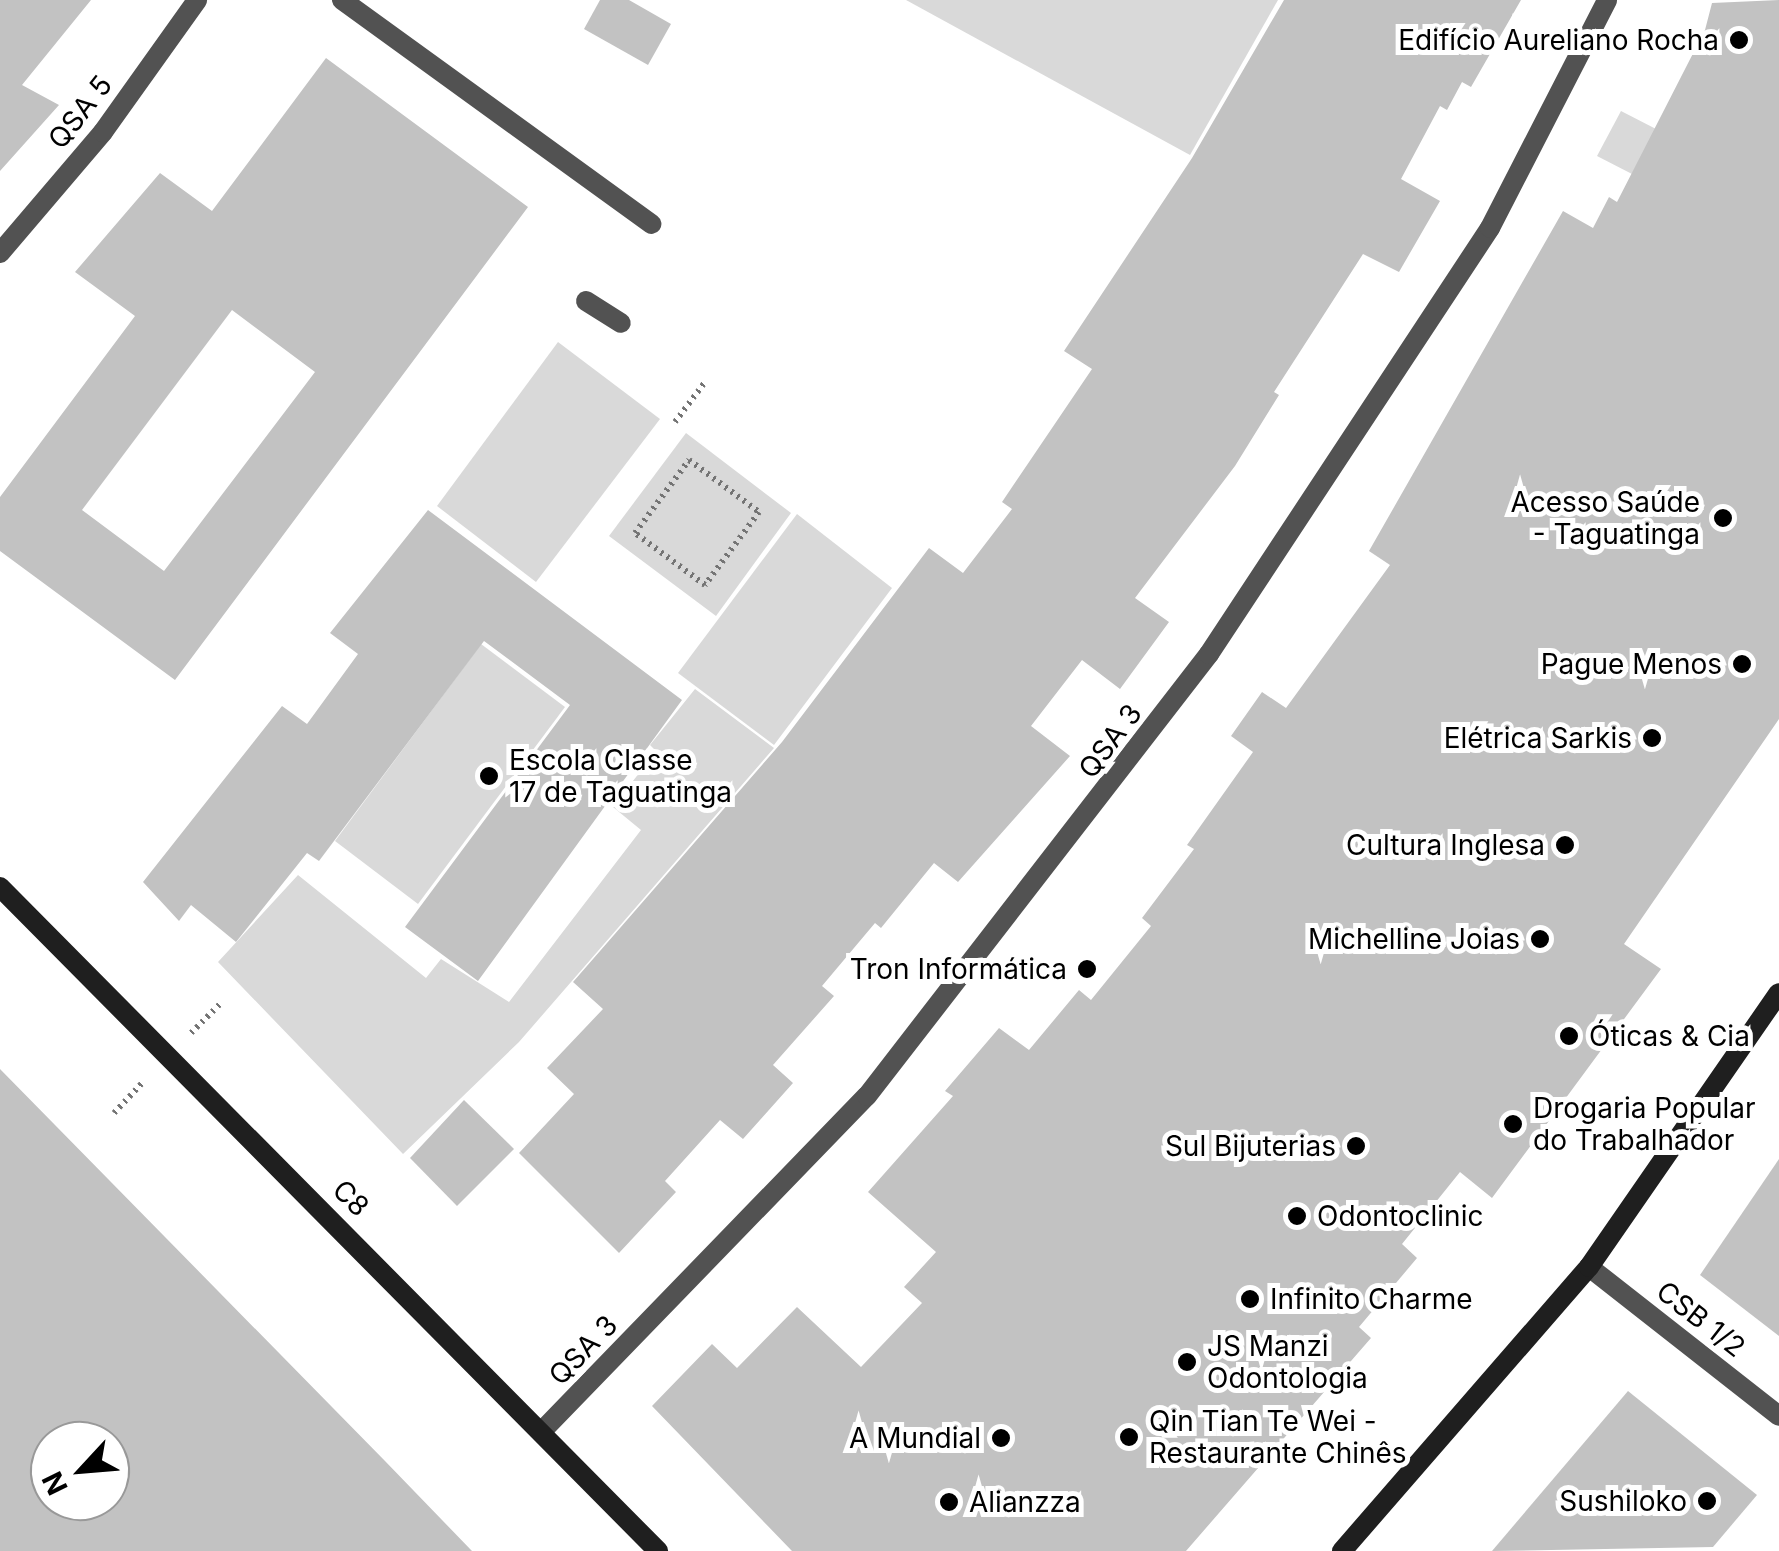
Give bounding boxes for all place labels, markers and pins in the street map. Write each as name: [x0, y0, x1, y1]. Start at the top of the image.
place label: Edifício Aureliano Rocha: [1398, 23, 1719, 57]
marker: Edifício Aureliano Rocha: [1728, 29, 1750, 51]
place label: Acesso Saúde - Taguatinga: [1510, 485, 1700, 551]
marker: Acesso Saúde - Taguatinga: [1710, 505, 1736, 531]
place label: Pague Menos: [1541, 647, 1722, 681]
marker: Pague Menos: [1731, 653, 1753, 675]
place label: Elétrica Sarkis: [1444, 721, 1632, 755]
marker: Elétrica Sarkis: [1641, 727, 1663, 749]
place label: Escola Classe 17 de Taguatinga: [509, 743, 732, 809]
marker: Escola Classe 17 de Taguatinga: [478, 765, 500, 787]
place label: Cultura Inglesa: [1346, 828, 1545, 862]
marker: Cultura Inglesa: [1554, 834, 1576, 856]
place label: Michelline Joias: [1308, 922, 1520, 956]
marker: Michelline Joias: [1529, 928, 1551, 950]
place label: Tron Informática: [850, 952, 1067, 986]
marker: Tron Informática: [1076, 958, 1098, 980]
place label: Óticas & Cia: [1589, 1019, 1750, 1053]
marker: Óticas & Cia: [1558, 1025, 1580, 1047]
place label: Drogaria Popular do Trabalhador: [1533, 1091, 1756, 1157]
marker: Drogaria Popular do Trabalhador: [1502, 1113, 1524, 1135]
place label: Sul Bijuterias: [1165, 1129, 1336, 1163]
marker: Sul Bijuterias: [1345, 1135, 1367, 1157]
place label: Odontoclinic: [1317, 1199, 1483, 1233]
marker: Odontoclinic: [1286, 1205, 1308, 1227]
place label: Infinito Charme: [1270, 1282, 1473, 1316]
marker: Infinito Charme: [1239, 1288, 1261, 1310]
place label: JS Manzi Odontologia: [1207, 1329, 1368, 1395]
marker: JS Manzi Odontologia: [1176, 1351, 1198, 1373]
place label: Qin Tian Te Wei - Restaurante Chinês: [1149, 1404, 1407, 1470]
place label: A Mundial: [849, 1421, 981, 1455]
marker: Qin Tian Te Wei - Restaurante Chinês: [1118, 1426, 1140, 1448]
marker: A Mundial: [990, 1427, 1012, 1449]
place label: Sushiloko: [1559, 1484, 1687, 1518]
place label: Alianzza: [969, 1485, 1081, 1519]
marker: Sushiloko: [1696, 1490, 1718, 1512]
marker: Alianzza: [938, 1491, 960, 1513]

